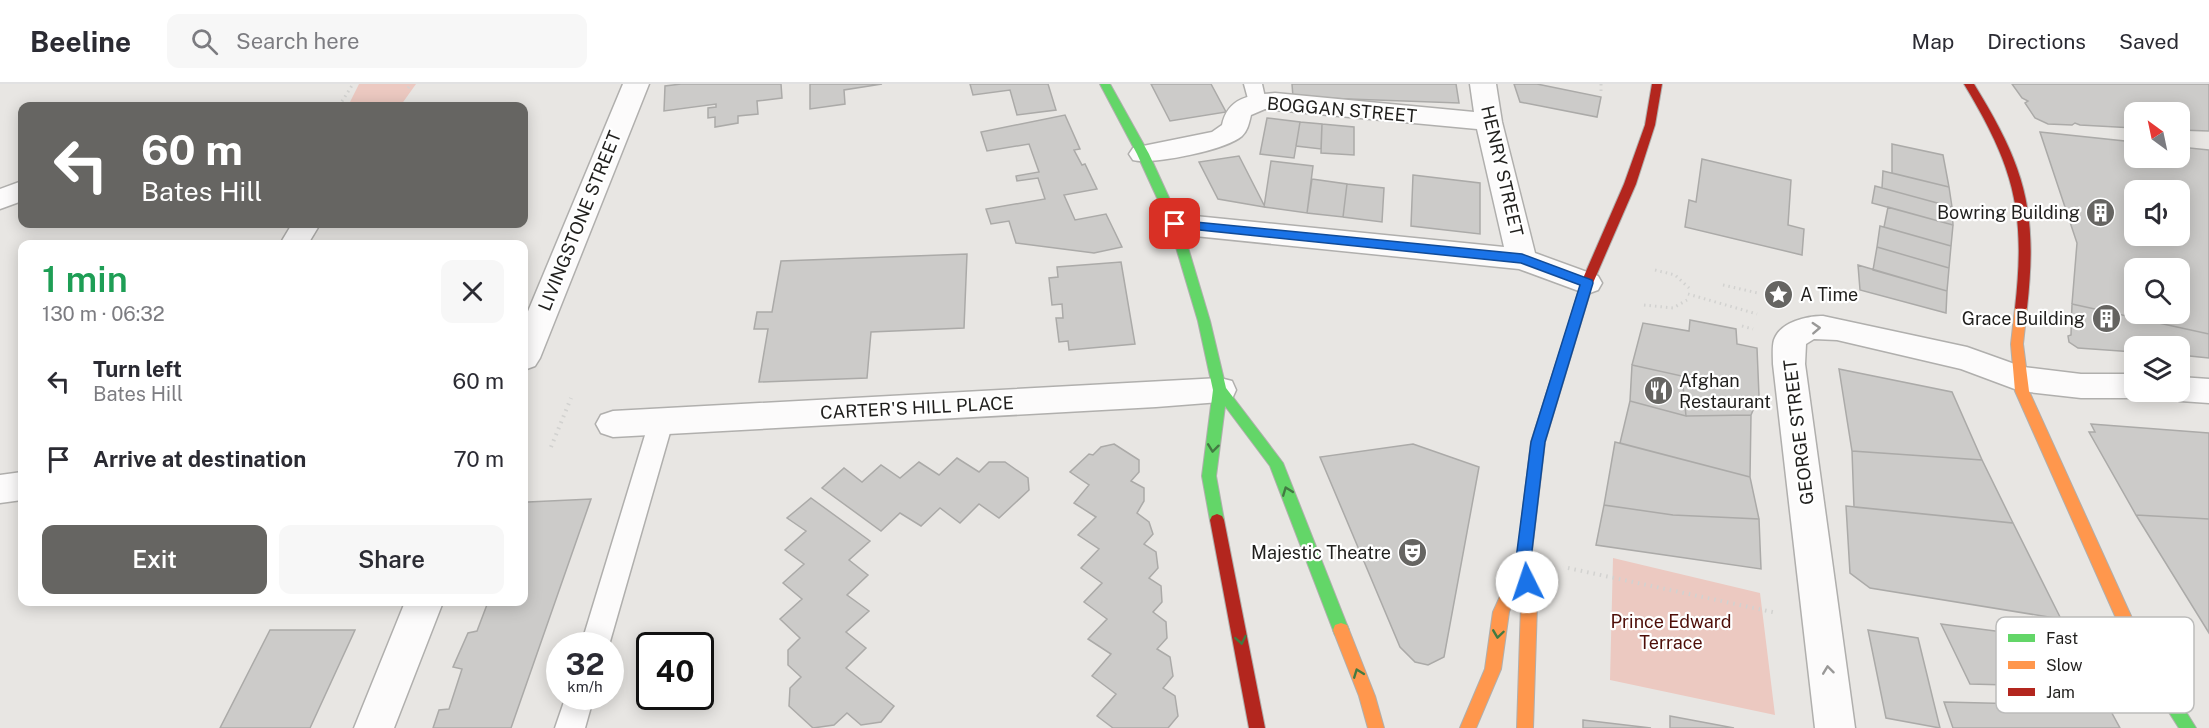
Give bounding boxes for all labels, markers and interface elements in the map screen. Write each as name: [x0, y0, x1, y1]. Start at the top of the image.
search box: [167, 14, 587, 68]
text: Beeline: [30, 25, 131, 58]
icon: search: [188, 25, 221, 58]
text: Search here: [236, 28, 360, 54]
text: Map: [1912, 29, 1954, 54]
text: Directions: [1987, 29, 2086, 54]
text: Saved: [2119, 29, 2179, 54]
street label: BOGGAN STREET: [1266, 92, 1418, 127]
north arrow: [2124, 102, 2190, 168]
map controls: [2124, 102, 2190, 402]
street label: HENRY STREET: [1477, 103, 1528, 239]
text: 60 m: [141, 125, 243, 174]
icon: left: [42, 126, 120, 204]
street label: LIVINGSTONE STREET: [534, 128, 625, 314]
text: Bates Hill: [141, 175, 262, 207]
button: sound: [2124, 180, 2190, 246]
building icon: Bowring Building: [2085, 197, 2117, 229]
pin: [1149, 198, 1200, 249]
place label: Bowring Building: [1937, 202, 2080, 223]
icon: arrive: [1158, 207, 1191, 240]
text: 1 min: [42, 258, 128, 300]
button: search: [2124, 258, 2190, 324]
button: close: [441, 260, 504, 323]
place icon: A Time: [1763, 279, 1795, 311]
place label: A Time: [1800, 284, 1858, 305]
text: 130 m · 06:32: [42, 302, 165, 326]
building icon: Grace Building: [2090, 303, 2122, 335]
place label: Grace Building: [1962, 308, 2085, 329]
one-way arrow: [1812, 322, 1821, 335]
button: layers: [2124, 336, 2190, 402]
text: Turn left: [93, 356, 182, 382]
street label: GEORGE STREET: [1779, 358, 1818, 506]
icon: left: [42, 365, 75, 398]
text: 60 m: [453, 368, 504, 394]
place label: Afghan Restaurant: [1679, 370, 1771, 412]
restaurant icon: Afghan Restaurant: [1642, 375, 1674, 407]
text: Bates Hill: [93, 382, 183, 406]
street label: CARTER'S HILL PLACE: [820, 392, 1014, 423]
icon: arrive: [42, 443, 75, 476]
one-way arrow: [1207, 443, 1220, 452]
text: Arrive at destination: [93, 446, 306, 472]
text: 70 m: [453, 446, 504, 472]
one-way arrow: [1282, 486, 1294, 497]
button: Exit: [42, 525, 267, 594]
button: Share: [279, 525, 504, 594]
theatre icon: Majestic Theatre: [1396, 537, 1428, 569]
place label: Majestic Theatre: [1251, 542, 1391, 563]
position arrow: [1495, 550, 1559, 614]
park label: Prince Edward Terrace: [1611, 611, 1731, 653]
legend: [1996, 617, 2194, 713]
one-way arrow: [1492, 628, 1505, 638]
text: Fast: [2046, 629, 2078, 648]
speed limit sign: 40: [636, 632, 714, 710]
one-way arrow: [1234, 634, 1247, 644]
text: 32: [565, 646, 605, 682]
text: Slow: [2046, 656, 2083, 675]
one-way arrow: [1822, 665, 1834, 675]
one-way arrow: [1353, 668, 1365, 679]
text: km/h: [567, 678, 603, 695]
text: Jam: [2046, 683, 2075, 702]

